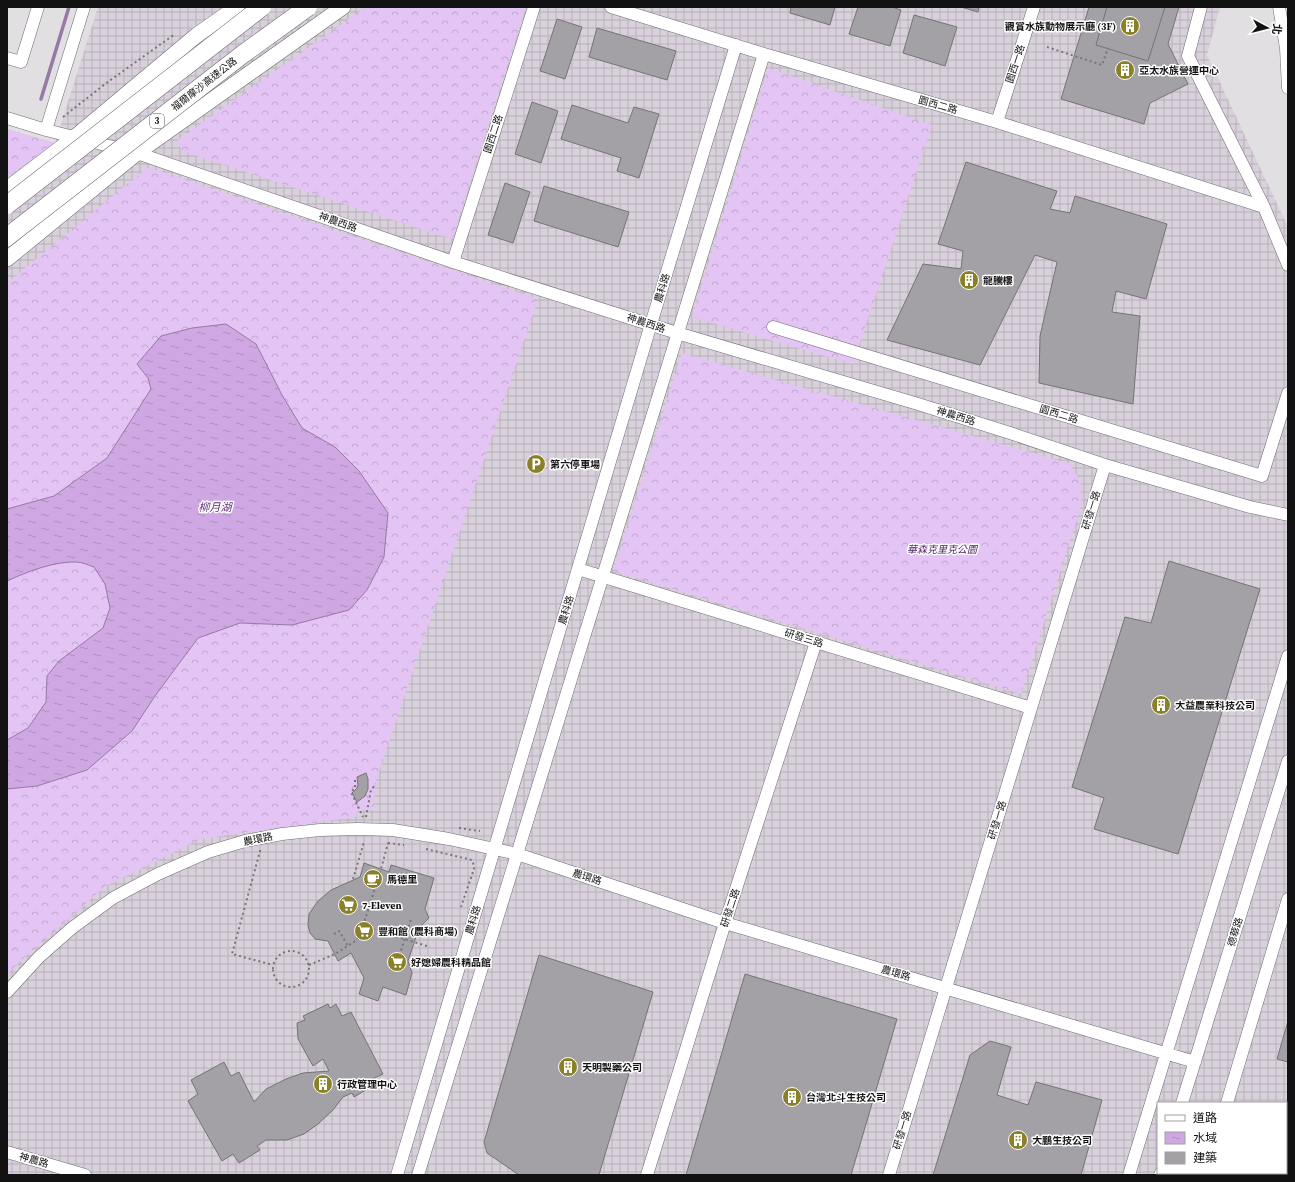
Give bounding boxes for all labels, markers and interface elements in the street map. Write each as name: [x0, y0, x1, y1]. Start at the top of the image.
north arrow: [1247, 8, 1287, 48]
building icon: 觀賞水族動物展示廳 (3F): [1119, 15, 1141, 37]
place label: 觀賞水族動物展示廳 (3F): [1005, 20, 1116, 33]
text: 北: [1268, 23, 1285, 36]
street label: 園西一路: [1003, 43, 1027, 85]
street label: 福爾摩沙高速公路: [168, 54, 240, 114]
building icon: 亞太水族營運中心: [1114, 59, 1136, 81]
place label: 亞太水族營運中心: [1139, 64, 1219, 77]
street label: 園西二路: [917, 93, 959, 117]
street label: 園西二路: [481, 113, 505, 155]
road number: 3: [150, 114, 164, 128]
street label: 神農西路: [317, 209, 359, 235]
building icon: 龍騰樓: [958, 269, 980, 291]
street label: 農科路: [651, 272, 673, 304]
place label: 龍騰樓: [983, 274, 1013, 287]
street label: 神農西路: [625, 311, 667, 335]
street label: 園西二路: [1038, 402, 1080, 426]
street label: 神農西路: [935, 404, 977, 428]
parking icon: 第六停車場: [525, 453, 547, 475]
place label: 第六停車場: [550, 458, 600, 471]
street label: 研發一路: [1079, 489, 1103, 531]
water label: 柳月湖: [199, 500, 233, 515]
park label: 華森克里克公園: [907, 543, 979, 556]
street label: 農科路: [555, 594, 577, 626]
street label: 研發三路: [783, 626, 825, 650]
building icon: 大益農業科技公司: [1150, 694, 1172, 716]
place label: 大益農業科技公司: [1175, 699, 1255, 712]
street label: 研發一路: [985, 799, 1009, 841]
street label: 農環路: [242, 830, 274, 848]
street label: 農環路: [571, 866, 603, 888]
cafe icon: 馬德里: [362, 868, 384, 890]
place label: 馬德里: [387, 873, 417, 886]
street label: 研發二路: [718, 887, 742, 929]
supermarket icon: 7-Eleven: [337, 894, 359, 916]
place label: 7-Eleven: [362, 899, 402, 912]
street label: 農科路: [462, 904, 484, 936]
street label: 德華路: [1224, 916, 1246, 948]
supermarket icon: 豐和館 (農科商場): [353, 920, 375, 942]
place label: 豐和館 (農科商場): [378, 925, 458, 938]
supermarket icon: 好媳婦農科精品館: [386, 951, 408, 973]
place label: 好媳婦農科精品館: [411, 956, 491, 969]
street label: 農環路: [880, 963, 912, 983]
building icon: 天明製藥公司: [557, 1056, 579, 1078]
place label: 天明製藥公司: [582, 1061, 642, 1074]
building icon: 行政管理中心: [312, 1073, 334, 1095]
place label: 行政管理中心: [337, 1078, 397, 1091]
building icon: 台灣北斗生技公司: [781, 1086, 803, 1108]
place label: 台灣北斗生技公司: [806, 1091, 886, 1104]
legend: [1157, 1102, 1287, 1174]
street label: 研發一路: [890, 1109, 914, 1151]
text: 道路: [1193, 1110, 1217, 1126]
building icon: 大鵬生技公司: [1007, 1129, 1029, 1151]
text: 水域: [1193, 1130, 1217, 1146]
place label: 大鵬生技公司: [1032, 1134, 1092, 1147]
street label: 神農路: [18, 1150, 50, 1170]
text: 建築: [1193, 1150, 1217, 1166]

